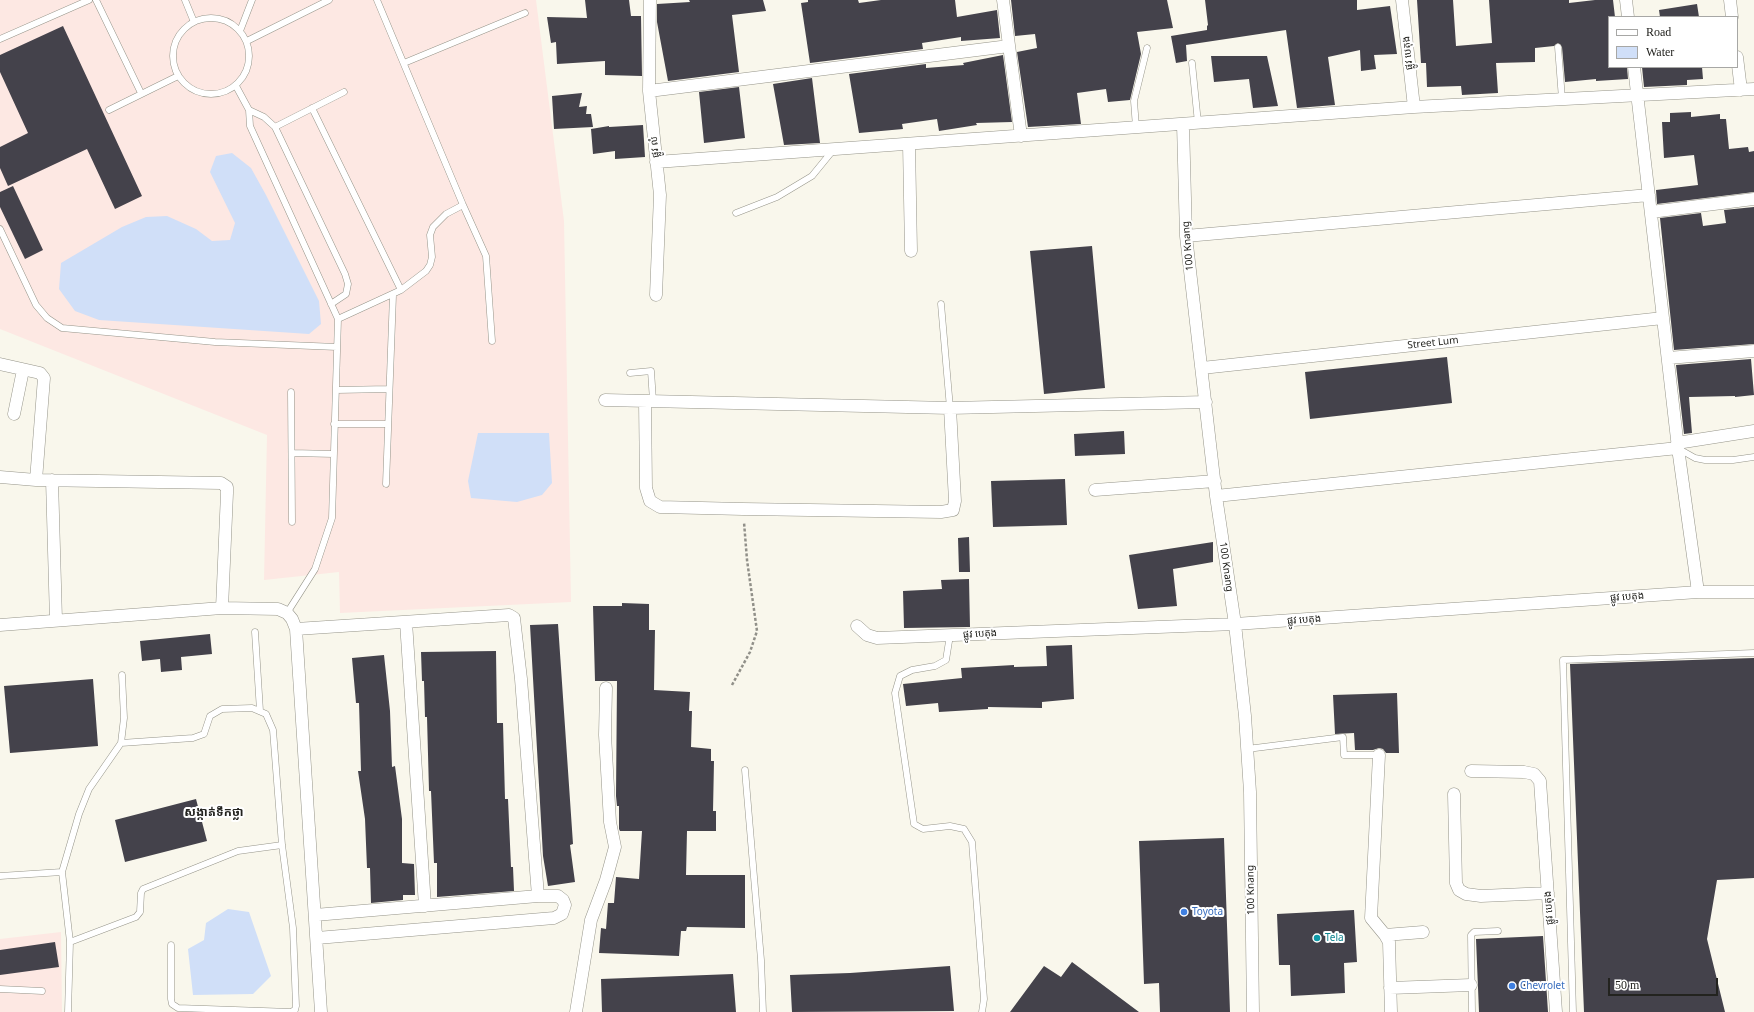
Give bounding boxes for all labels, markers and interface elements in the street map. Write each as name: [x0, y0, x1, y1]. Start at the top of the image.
legend: [1608, 16, 1738, 68]
text: Road: [1646, 25, 1671, 39]
street label: ផ្លូវ បេតុង: [1400, 35, 1416, 71]
text: Water: [1646, 45, 1674, 59]
street label: ផ្លូវ លំ: [648, 136, 662, 158]
street label: 100 Knang: [1180, 221, 1196, 271]
street label: Street Lum: [1407, 334, 1459, 352]
street label: 100 Knang: [1217, 541, 1235, 593]
street label: ផ្លូវ បេតុង: [1610, 590, 1644, 604]
street label: ផ្លូវ បេតុង: [1287, 613, 1321, 627]
street label: ផ្លូវ បេតុង: [963, 627, 997, 641]
district label: សង្កាត់ទឹកថ្លា: [184, 806, 244, 820]
street label: 100 Knang: [1245, 865, 1257, 915]
street label: ផ្លូវ បេតុង: [1542, 891, 1556, 925]
place label: Toyota: [1192, 906, 1223, 918]
marker: Toyota: [1179, 907, 1189, 917]
place label: Tela: [1325, 932, 1344, 944]
marker: Tela: [1312, 933, 1322, 943]
scale bar: [1610, 970, 1720, 996]
text: 50 m: [1615, 978, 1639, 992]
place label: Chevrolet: [1520, 980, 1565, 992]
marker: Chevrolet: [1507, 981, 1517, 991]

